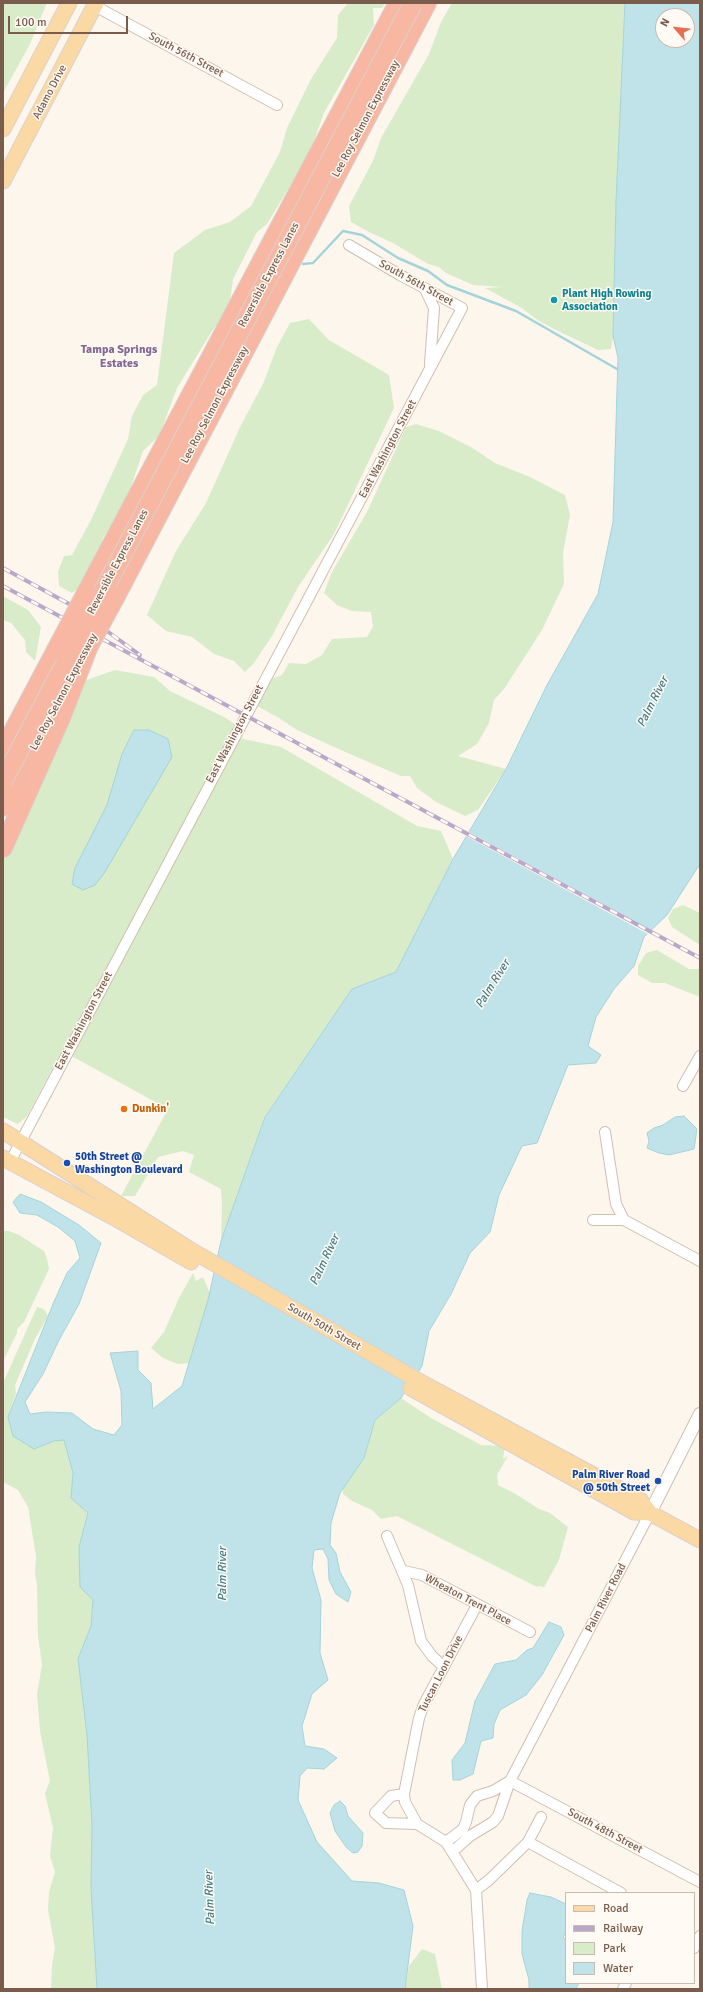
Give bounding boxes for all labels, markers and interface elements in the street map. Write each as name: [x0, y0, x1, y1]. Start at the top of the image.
scale bar: [10, 8, 130, 34]
north arrow: [655, 8, 695, 48]
text: 100 m: [15, 15, 47, 30]
text: N: [657, 16, 672, 29]
street label: South 56th Street: [146, 30, 226, 80]
street label: Lee Roy Selmon Expressway: [329, 58, 403, 180]
street label: Adamo Drive: [30, 63, 70, 121]
street label: Reversible Express Lanes: [236, 220, 302, 330]
street label: South 56th Street: [377, 257, 455, 309]
place label: Plant High Rowing Association: [562, 287, 651, 313]
marker: Plant High Rowing Association: [549, 295, 559, 305]
district label: Tampa Springs Estates: [81, 343, 157, 371]
street label: Lee Roy Selmon Expressway: [178, 344, 252, 466]
street label: East Washington Street: [356, 398, 420, 500]
street label: Reversible Express Lanes: [85, 507, 151, 617]
street label: Lee Roy Selmon Expressway: [27, 631, 101, 753]
water label: Palm River: [634, 674, 672, 730]
street label: East Washington Street: [203, 683, 267, 785]
water label: Palm River: [472, 957, 514, 1011]
street label: East Washington Street: [52, 970, 116, 1072]
place label: Dunkin': [132, 1102, 169, 1116]
marker: Dunkin': [119, 1104, 129, 1114]
place label: 50th Street @ Washington Boulevard: [75, 1150, 183, 1176]
marker: 50th Street @ Washington Boulevard: [62, 1158, 72, 1168]
water label: Palm River: [307, 1232, 343, 1288]
street label: South 50th Street: [285, 1301, 363, 1353]
place label: Palm River Road @ 50th Street: [572, 1468, 650, 1494]
marker: Palm River Road @ 50th Street: [653, 1476, 663, 1486]
water label: Palm River: [216, 1547, 230, 1601]
street label: Palm River Road: [583, 1561, 629, 1635]
street label: Wheaton Trent Place: [422, 1572, 514, 1628]
street label: Tuscan Loon Drive: [416, 1633, 466, 1715]
street label: South 48th Street: [565, 1806, 645, 1856]
water label: Palm River: [202, 1871, 218, 1925]
legend: [565, 1892, 695, 1984]
text: Road: [603, 1901, 629, 1916]
text: Railway: [603, 1921, 643, 1936]
text: Park: [603, 1941, 626, 1956]
text: Water: [603, 1961, 633, 1976]

